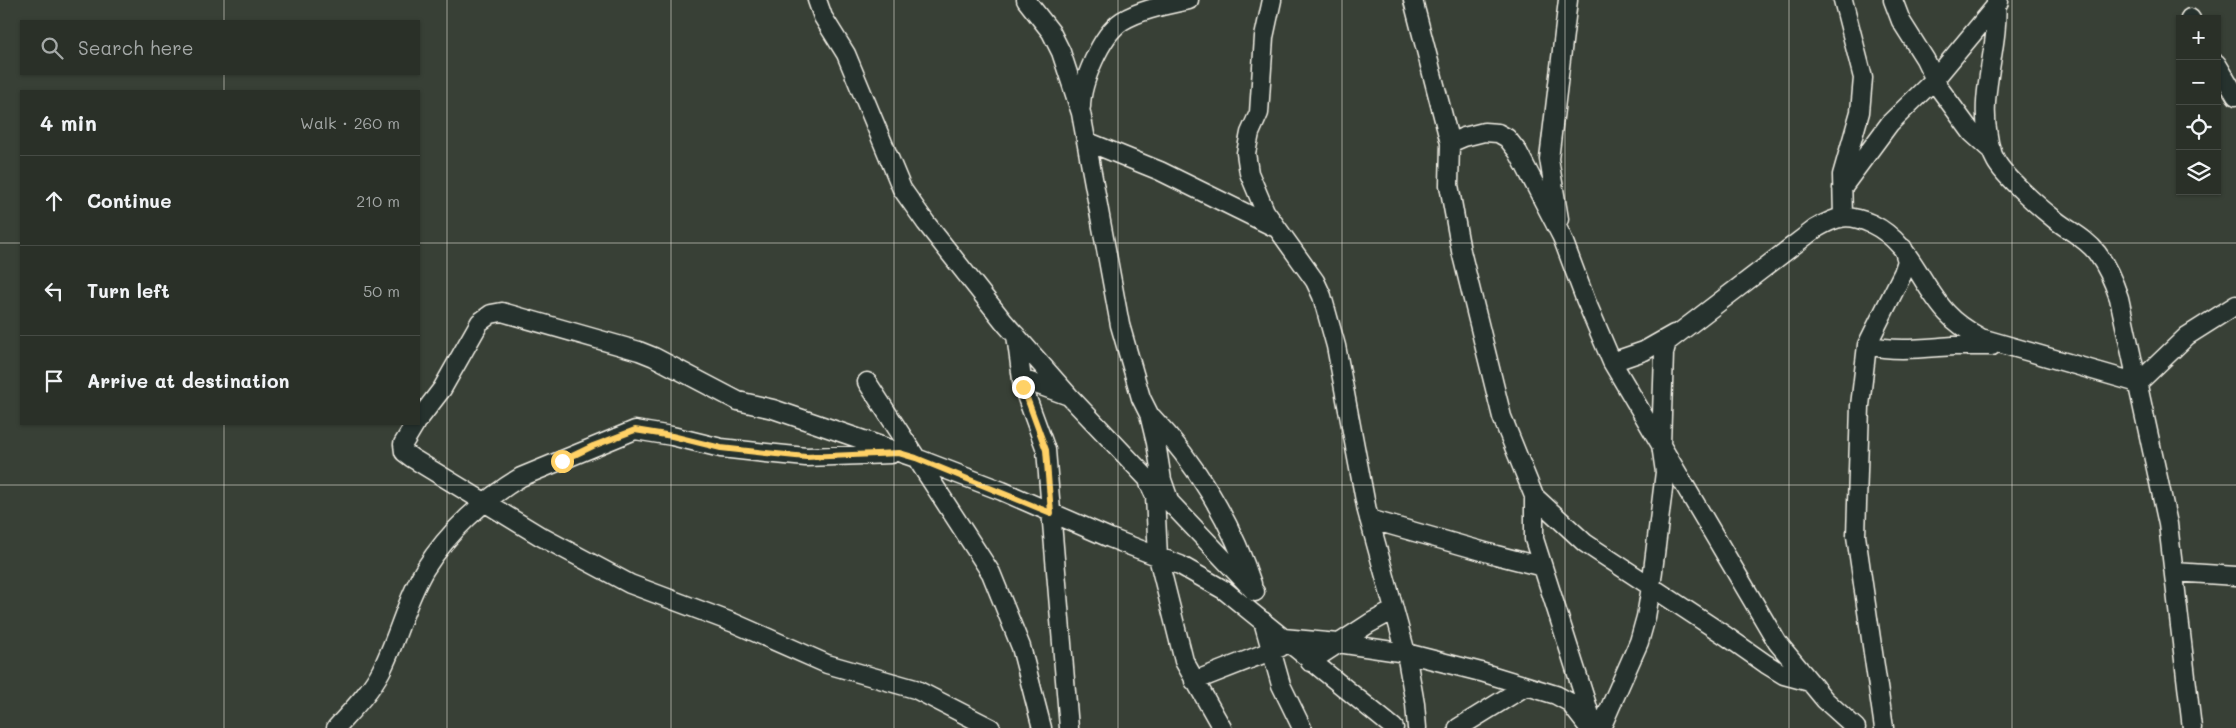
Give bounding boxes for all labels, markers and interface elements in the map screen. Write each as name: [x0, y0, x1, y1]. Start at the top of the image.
map controls: [2176, 15, 2221, 195]
button: +: [2176, 15, 2221, 60]
search box: [20, 20, 420, 75]
icon: search: [38, 34, 66, 62]
text: Search here: [78, 35, 194, 60]
button: −: [2176, 60, 2221, 105]
button: locate: [2176, 105, 2221, 150]
text: 4 min: [40, 109, 97, 136]
text: Walk · 260 m: [300, 112, 400, 133]
button: layers: [2176, 150, 2221, 195]
icon: ahead: [40, 187, 68, 215]
text: Continue: [87, 188, 172, 213]
text: 210 m: [356, 190, 400, 211]
icon: left: [40, 277, 68, 305]
text: Turn left: [87, 278, 170, 303]
text: 50 m: [363, 280, 400, 301]
icon: arrive: [40, 367, 68, 395]
text: Arrive at destination: [87, 368, 290, 393]
route end: [1012, 376, 1035, 399]
route start: [551, 450, 574, 473]

